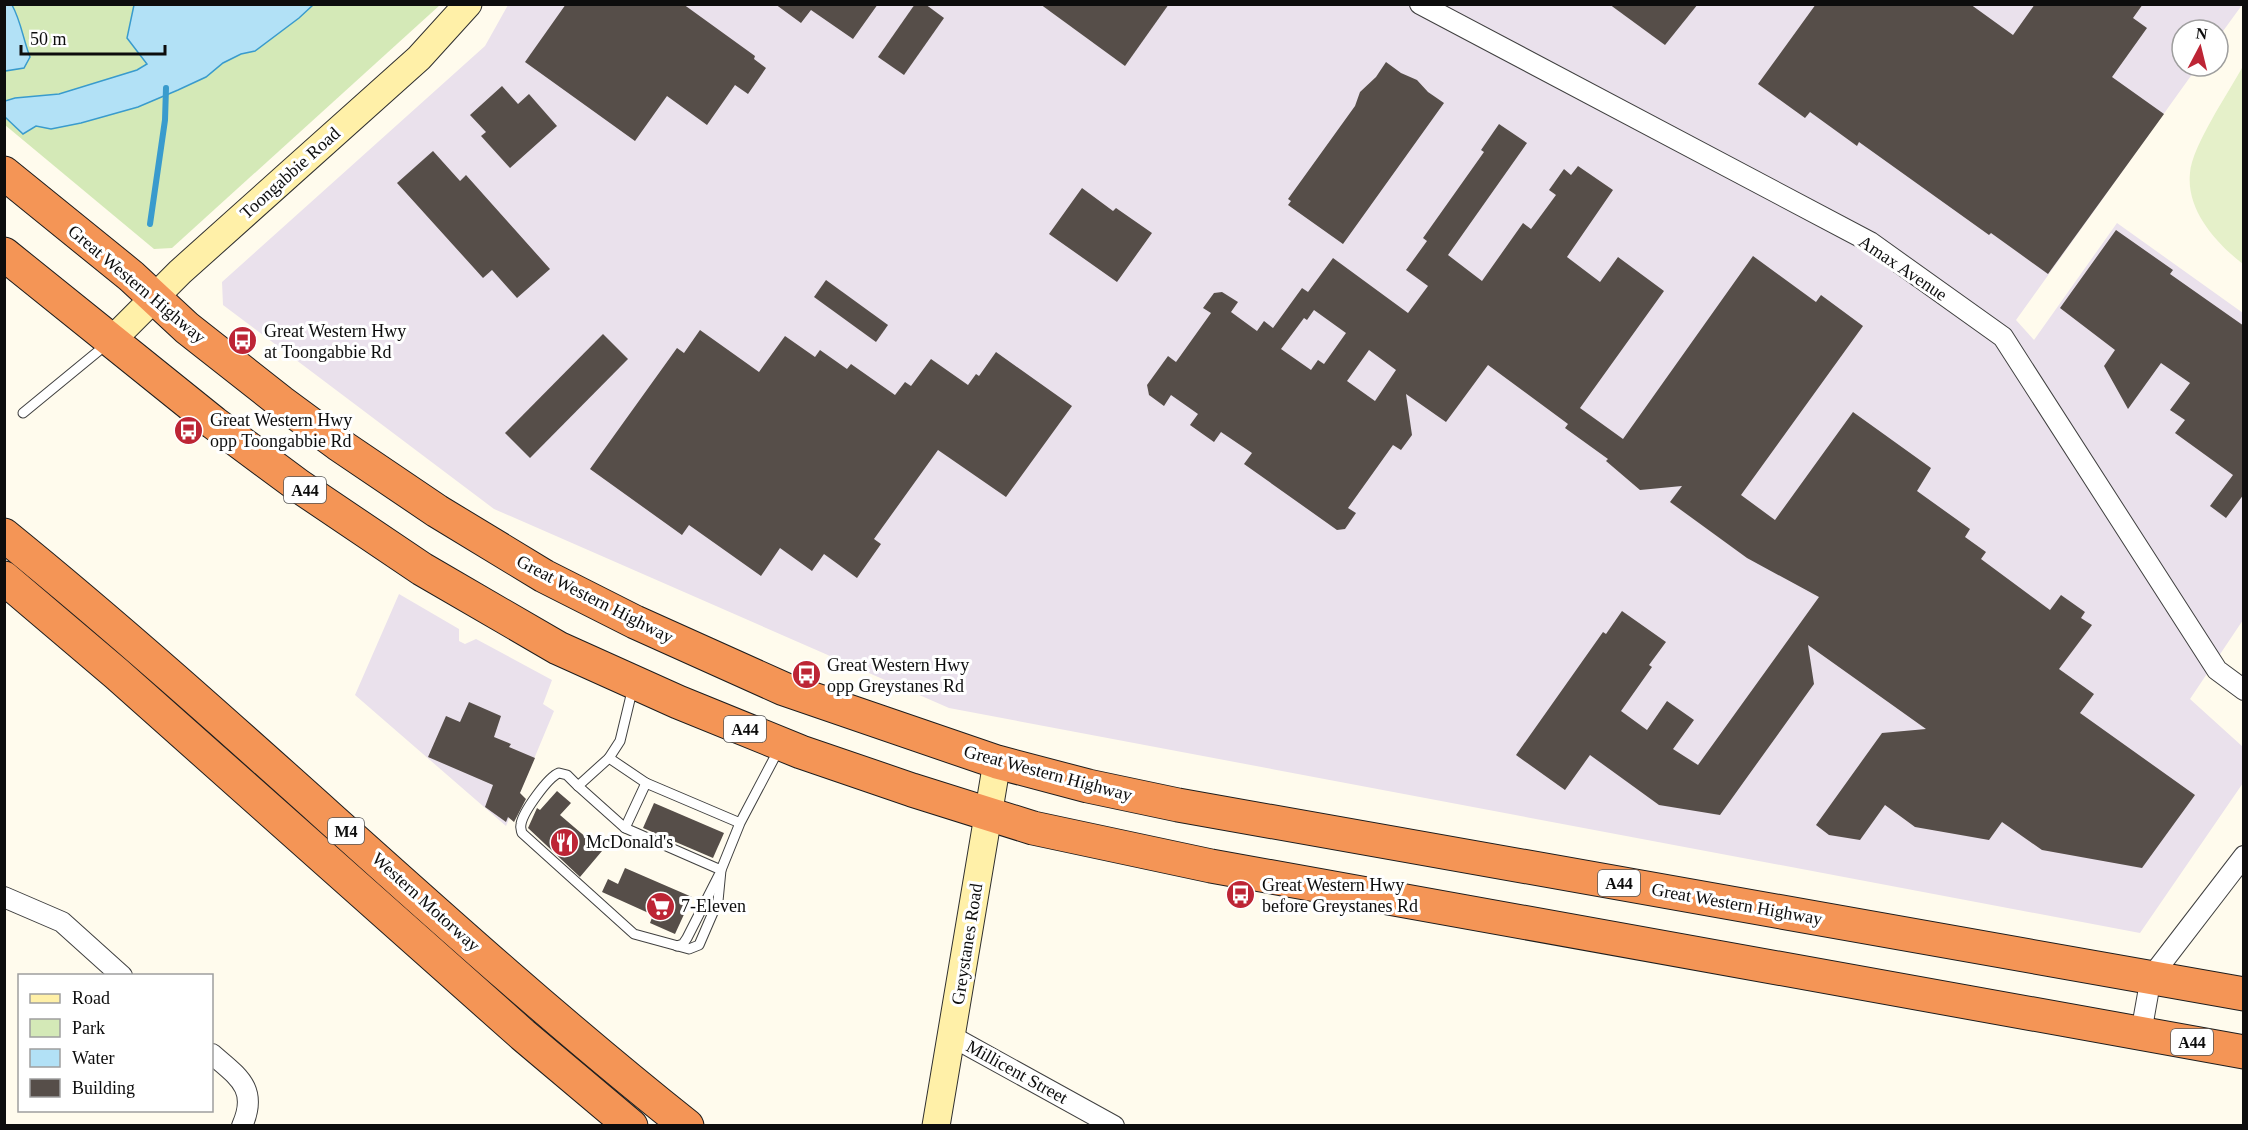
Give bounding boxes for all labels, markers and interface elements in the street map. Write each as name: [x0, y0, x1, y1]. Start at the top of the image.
scale bar: [21, 18, 165, 56]
north arrow: [2170, 18, 2230, 78]
text: N: [2195, 24, 2209, 43]
text: 50 m: [30, 29, 67, 49]
street label: Toongabbie Road: [236, 123, 344, 223]
street label: Great Western Highway: [64, 221, 210, 347]
street label: Amax Avenue: [1855, 231, 1951, 305]
place label: Great Western Hwy at Toongabbie Rd: [264, 321, 406, 362]
bus stop icon: Great Western Hwy at Toongabbie Rd: [227, 325, 259, 357]
place label: Great Western Hwy opp Toongabbie Rd: [210, 410, 352, 451]
bus stop icon: Great Western Hwy opp Toongabbie Rd: [173, 414, 205, 446]
road number: A44: [284, 477, 326, 503]
street label: Great Western Highway: [513, 551, 677, 647]
place label: Great Western Hwy opp Greystanes Rd: [827, 655, 969, 696]
bus stop icon: Great Western Hwy opp Greystanes Rd: [790, 659, 822, 691]
road number: A44: [724, 716, 766, 742]
street label: Great Western Highway: [962, 741, 1134, 805]
road number: M4: [328, 818, 364, 844]
restaurant icon: McDonald's: [549, 826, 581, 858]
place label: McDonald's: [586, 832, 673, 852]
street label: Western Motorway: [368, 848, 484, 956]
road number: A44: [1598, 870, 1640, 896]
place label: Great Western Hwy before Greystanes Rd: [1262, 875, 1418, 916]
bus stop icon: Great Western Hwy before Greystanes Rd: [1225, 879, 1257, 911]
street label: Great Western Highway: [1650, 879, 1824, 929]
street label: Greystanes Road: [948, 882, 986, 1006]
supermarket icon: 7-Eleven: [644, 890, 676, 922]
place label: 7-Eleven: [681, 896, 746, 916]
legend: [18, 974, 213, 1112]
text: Road: [72, 988, 110, 1008]
text: Park: [72, 1018, 105, 1038]
road number: A44: [2171, 1029, 2213, 1055]
street label: Millicent Street: [963, 1036, 1071, 1108]
text: Water: [72, 1048, 115, 1068]
text: Building: [72, 1078, 135, 1098]

